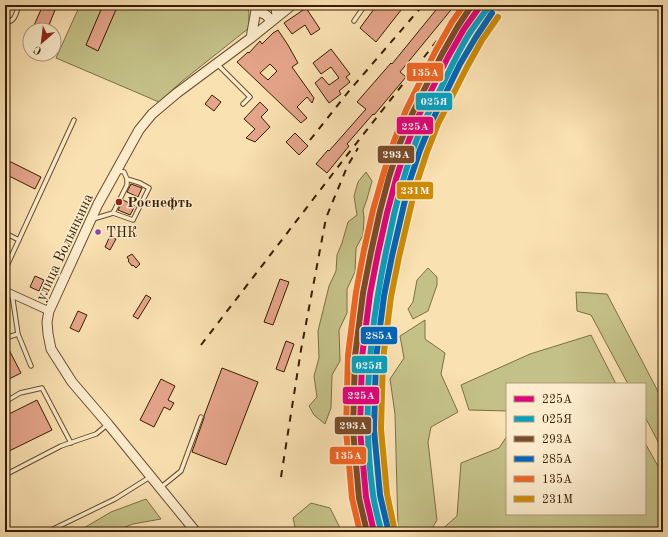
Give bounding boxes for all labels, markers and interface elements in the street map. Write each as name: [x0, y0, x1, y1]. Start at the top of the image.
north arrow: [22, 22, 62, 62]
text: С: [32, 43, 44, 56]
line badge: 135А: [406, 62, 444, 82]
text: 135А: [411, 68, 439, 79]
line badge: 025Я: [415, 92, 453, 111]
text: 025Я: [420, 97, 448, 108]
line badge: 225А: [396, 116, 434, 135]
text: 225А: [401, 122, 429, 133]
line badge: 293А: [377, 145, 415, 164]
text: 293А: [382, 150, 410, 161]
line badge: 231М: [396, 181, 434, 200]
text: 231М: [401, 186, 430, 197]
street label: улица Волынкина: [34, 191, 97, 304]
place label: Роснефть: [127, 196, 192, 211]
marker: Роснефть: [114, 197, 124, 207]
place label: ТНК: [106, 226, 137, 240]
marker: ТНК: [93, 227, 103, 237]
line badge: 285А: [360, 326, 398, 345]
text: 285А: [365, 331, 393, 342]
line badge: 025Я: [351, 355, 388, 374]
text: 025Я: [355, 361, 383, 372]
legend: [506, 383, 646, 515]
line badge: 225А: [342, 386, 380, 405]
text: 225А: [347, 391, 375, 402]
text: 225А: [542, 393, 572, 406]
text: 025Я: [542, 413, 572, 426]
line badge: 293А: [334, 416, 372, 435]
text: 293А: [339, 421, 367, 432]
text: 293А: [542, 434, 572, 446]
line badge: 135А: [329, 446, 367, 465]
text: 135А: [334, 451, 362, 462]
text: 285А: [542, 453, 572, 466]
text: 135А: [542, 473, 572, 486]
text: 231М: [542, 494, 573, 506]

